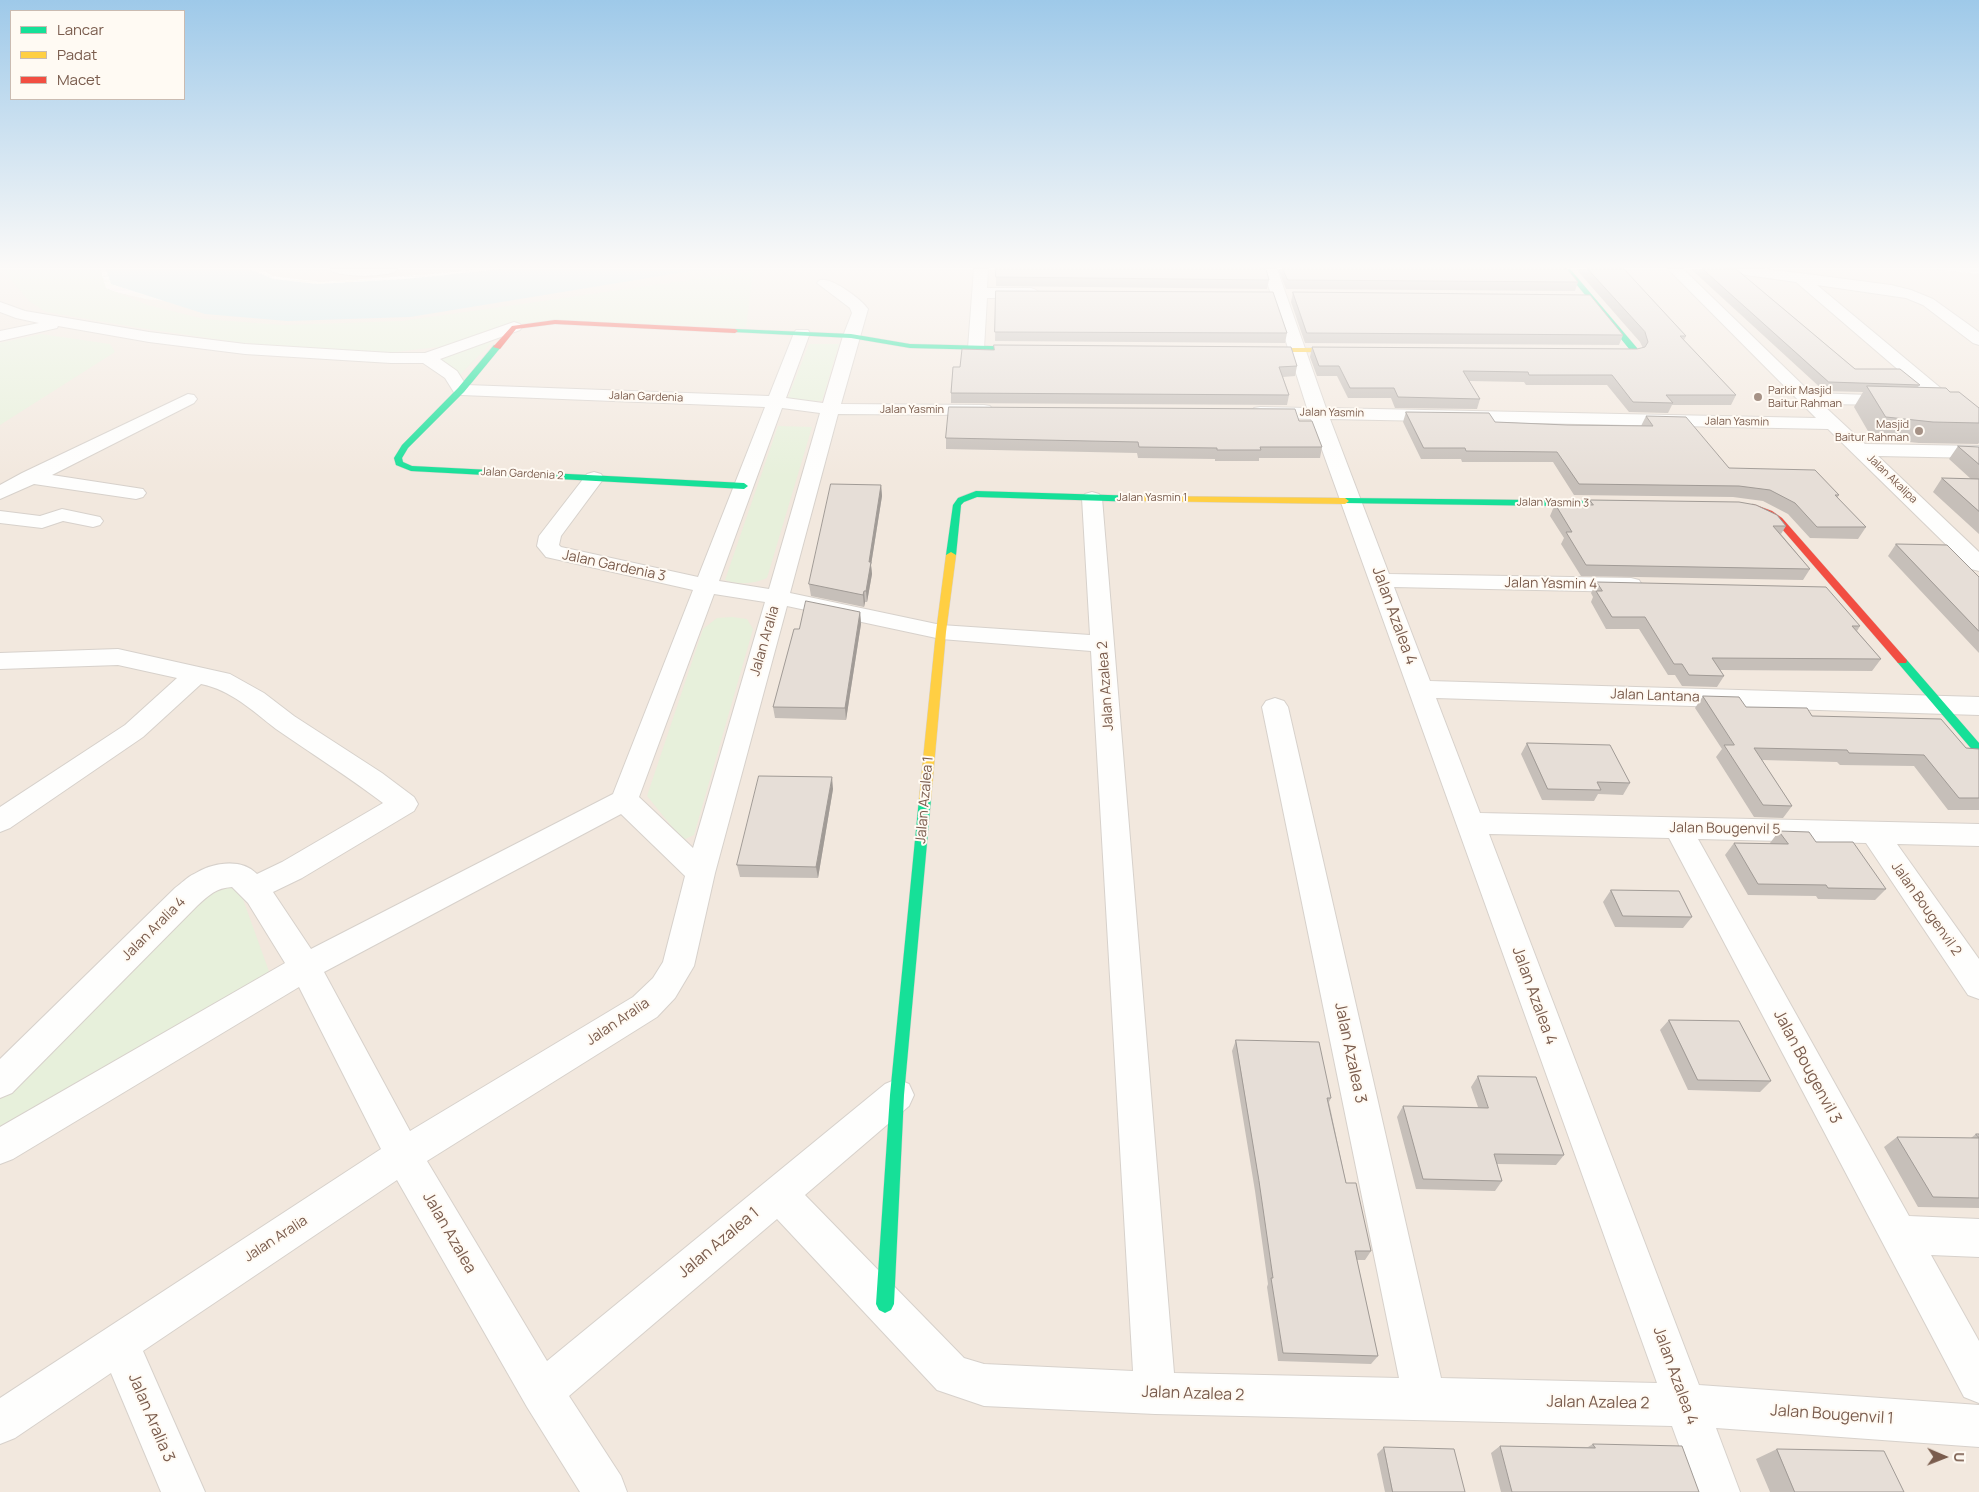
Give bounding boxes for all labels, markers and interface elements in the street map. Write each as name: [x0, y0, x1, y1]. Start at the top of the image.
legend: [10, 10, 185, 100]
text: Lancar: [57, 19, 104, 40]
text: Padat: [57, 44, 97, 65]
text: Macet: [57, 69, 101, 90]
place label: Parkir Masjid Baitur Rahman: [1768, 384, 1842, 410]
street label: Jalan Gardenia: [609, 389, 683, 405]
marker: Parkir Masjid Baitur Rahman: [1752, 391, 1764, 403]
street label: Jalan Yasmin: [880, 403, 944, 417]
street label: Jalan Yasmin: [1300, 406, 1364, 420]
street label: Jalan Yasmin: [1705, 415, 1769, 429]
place label: Masjid Baitur Rahman: [1835, 418, 1909, 444]
marker: Masjid Baitur Rahman: [1913, 425, 1925, 437]
street label: Jalan Akalipa: [1864, 452, 1920, 506]
street label: Jalan Gardenia 2: [480, 465, 564, 483]
street label: Jalan Yasmin 1: [1117, 491, 1187, 505]
street label: Jalan Yasmin 3: [1517, 496, 1589, 510]
street label: Jalan Gardenia 3: [561, 547, 667, 585]
street label: Jalan Azalea 4: [1367, 564, 1421, 668]
street label: Jalan Yasmin 4: [1504, 575, 1598, 593]
street label: Jalan Aralia: [747, 604, 783, 678]
street label: Jalan Azalea 2: [1094, 641, 1118, 731]
street label: Jalan Lantana: [1610, 686, 1700, 706]
street label: Jalan Azalea 1: [913, 756, 937, 844]
street label: Jalan Bougenvil 5: [1670, 820, 1780, 838]
street label: Jalan Bougenvil 2: [1887, 859, 1965, 959]
street label: Jalan Aralia 4: [119, 894, 189, 964]
street label: Jalan Azalea 4: [1507, 944, 1561, 1048]
street label: Jalan Aralia: [583, 995, 653, 1049]
street label: Jalan Azalea 3: [1330, 1001, 1370, 1105]
street label: Jalan Bougenvil 3: [1769, 1007, 1845, 1127]
street label: Jalan Azalea: [418, 1189, 480, 1277]
street label: Jalan Azalea 1: [675, 1204, 763, 1282]
street label: Jalan Aralia: [241, 1212, 311, 1266]
street label: Jalan Azalea 4: [1648, 1324, 1702, 1428]
street label: Jalan Aralia 3: [124, 1371, 178, 1465]
street label: Jalan Azalea 2: [1141, 1383, 1245, 1405]
street label: Jalan Azalea 2: [1546, 1393, 1650, 1413]
street label: Jalan Bougenvil 1: [1770, 1401, 1894, 1429]
north arrow: [1919, 1432, 1969, 1482]
text: U: [1950, 1452, 1969, 1462]

